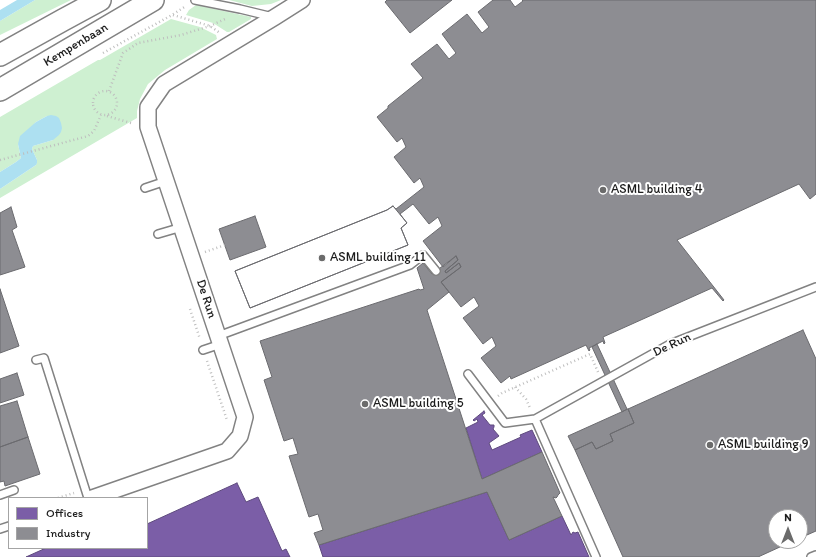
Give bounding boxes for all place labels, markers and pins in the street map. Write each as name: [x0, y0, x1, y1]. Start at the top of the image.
place label: ASML building 4: [611, 182, 703, 198]
marker: ASML building 4: [598, 185, 608, 195]
place label: ASML building 11: [330, 250, 426, 266]
marker: ASML building 11: [317, 253, 327, 263]
place label: ASML building 5: [373, 396, 464, 412]
marker: ASML building 5: [360, 399, 370, 409]
place label: ASML building 9: [718, 437, 809, 453]
marker: ASML building 9: [705, 440, 715, 450]

